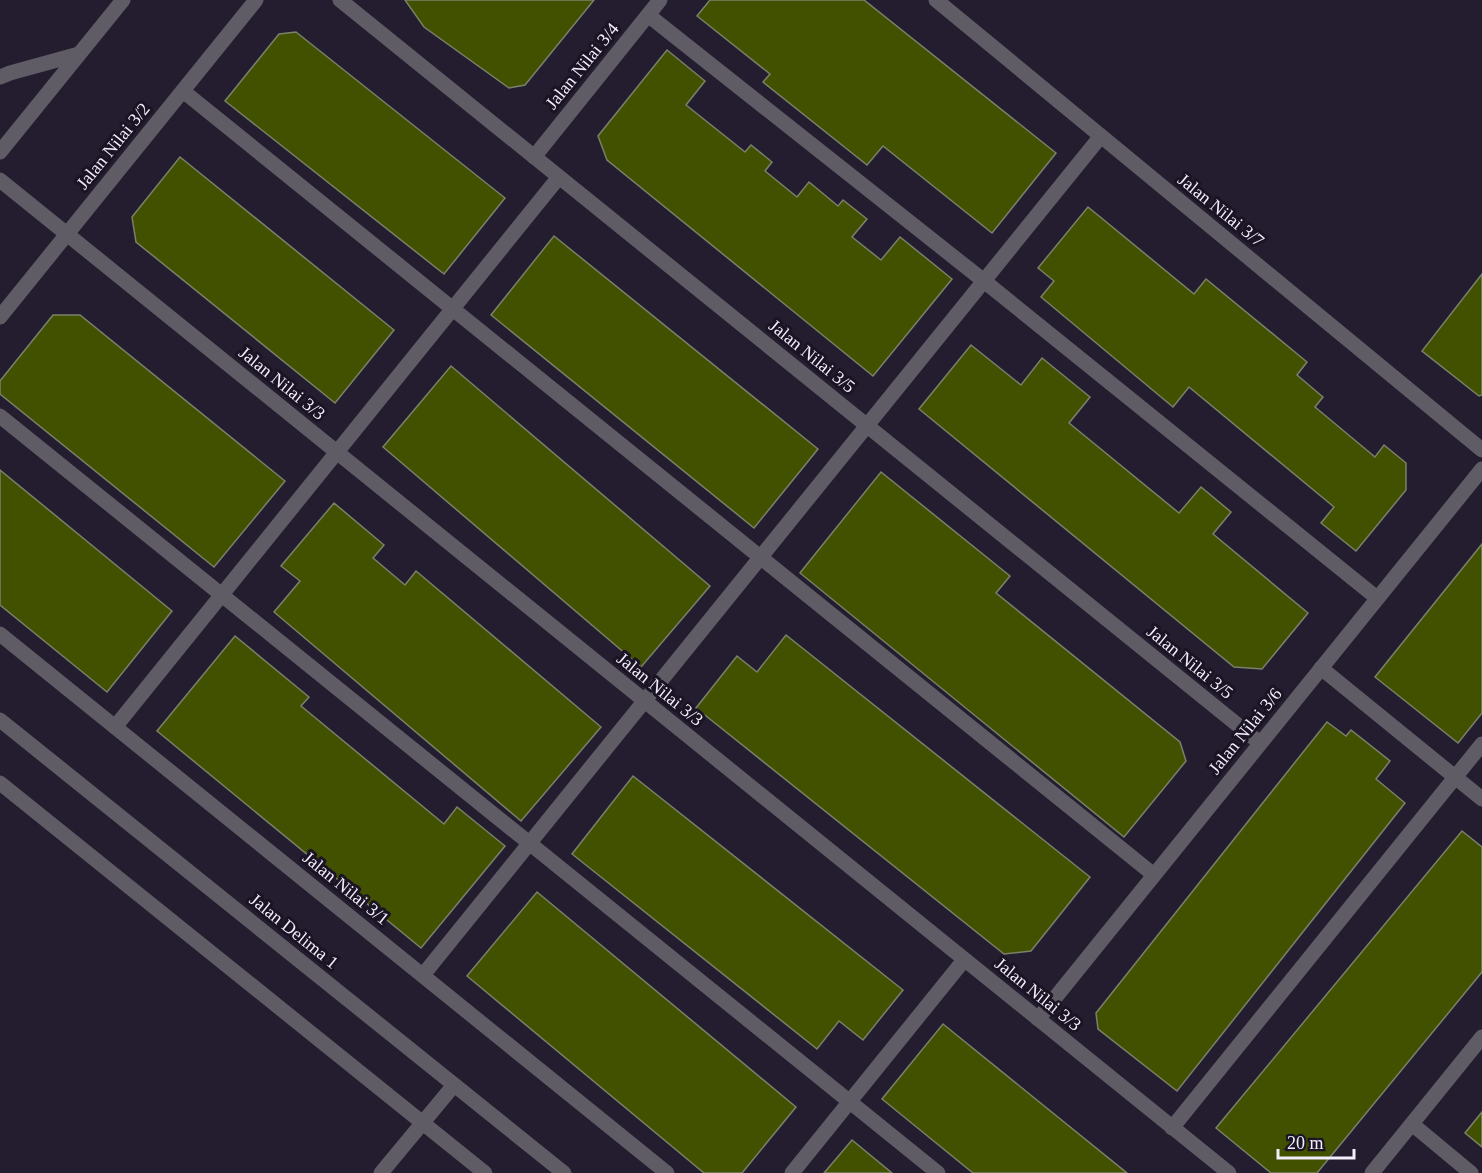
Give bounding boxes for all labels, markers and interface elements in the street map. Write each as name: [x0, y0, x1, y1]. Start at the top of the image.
street label: Jalan Nilai 3/4: [541, 19, 623, 113]
street label: Jalan Nilai 3/2: [72, 99, 154, 193]
street label: Jalan Nilai 3/7: [1174, 169, 1268, 251]
street label: Jalan Nilai 3/5: [765, 315, 859, 397]
street label: Jalan Nilai 3/3: [235, 342, 329, 424]
street label: Jalan Nilai 3/5: [1143, 621, 1237, 703]
street label: Jalan Nilai 3/3: [613, 648, 707, 730]
street label: Jalan Nilai 3/6: [1204, 684, 1286, 778]
street label: Jalan Nilai 3/1: [299, 847, 393, 929]
street label: Jalan Delima 1: [246, 889, 342, 973]
street label: Jalan Nilai 3/3: [991, 953, 1085, 1035]
scale bar: [1278, 1122, 1354, 1160]
text: 20 m: [1287, 1133, 1324, 1153]

